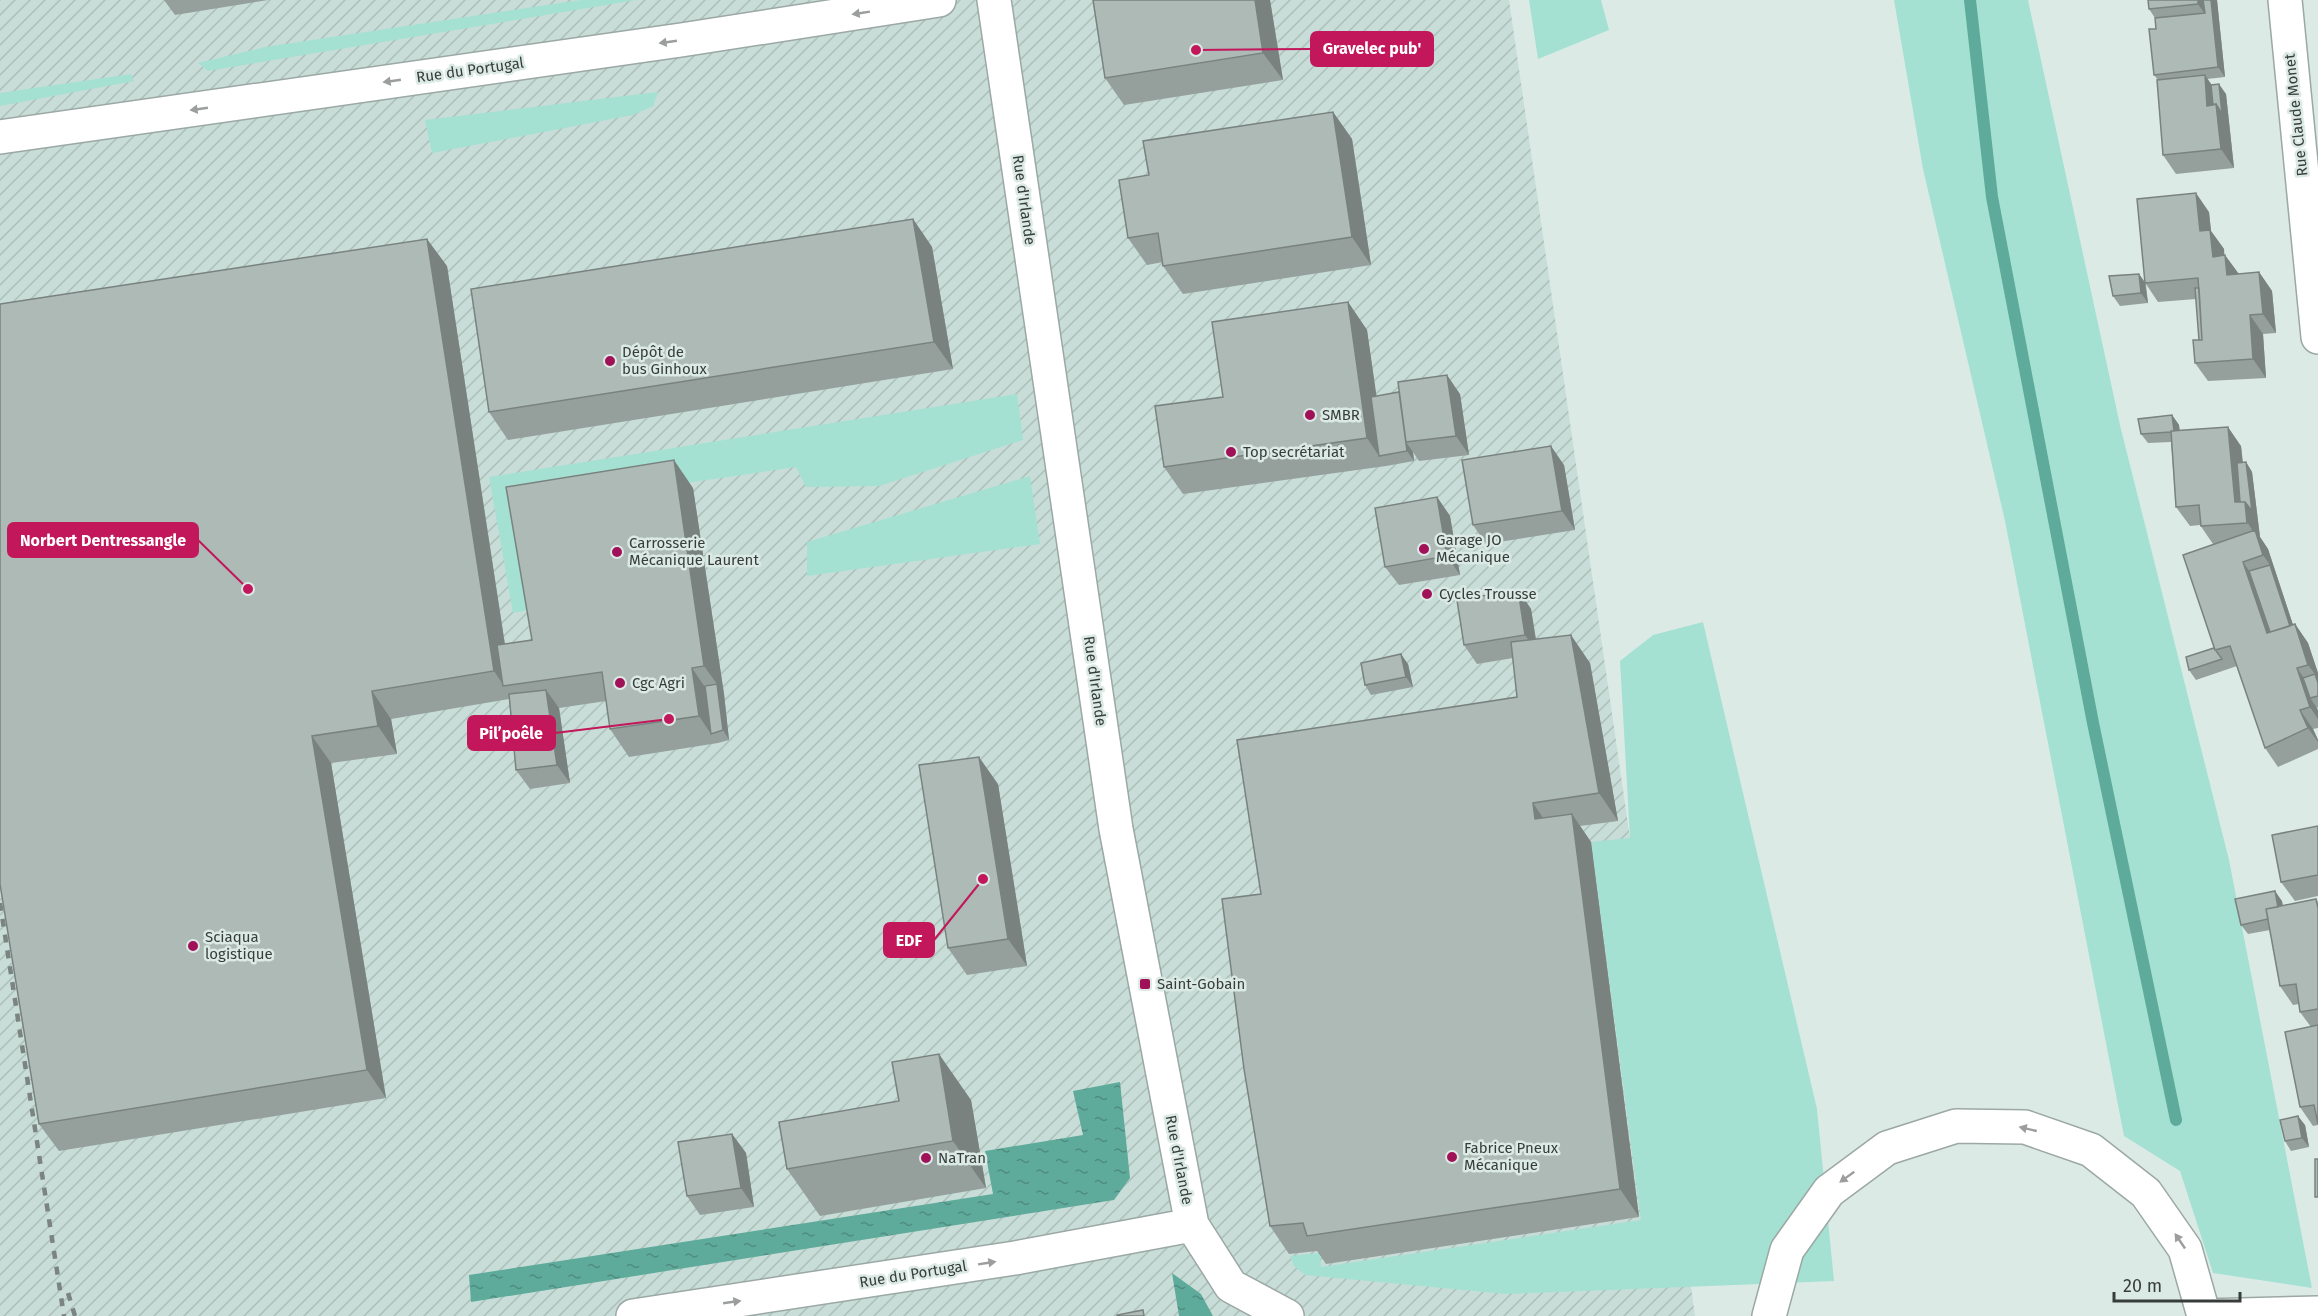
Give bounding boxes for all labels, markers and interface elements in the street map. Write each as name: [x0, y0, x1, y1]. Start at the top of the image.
one-way arrow: [851, 8, 870, 17]
callout: Gravelec pub': [1311, 32, 1433, 66]
one-way arrow: [658, 38, 677, 47]
text: Gravelec pub': [1323, 39, 1421, 58]
street label: Rue Claude Monet: [2281, 52, 2311, 177]
street label: Rue du Portugal: [415, 53, 526, 86]
one-way arrow: [382, 77, 401, 86]
one-way arrow: [189, 104, 208, 113]
street label: Rue d'Irlande: [1009, 154, 1039, 246]
place label: Dépôt de bus Ginhoux: [622, 343, 707, 378]
marker: Dépôt de bus Ginhoux: [603, 354, 617, 368]
place label: SMBR: [1322, 406, 1360, 424]
marker: SMBR: [1303, 408, 1317, 422]
place label: Top secrétariat: [1243, 443, 1345, 461]
marker: Top secrétariat: [1224, 445, 1238, 459]
callout: Norbert Dentressangle: [8, 523, 198, 557]
text: Norbert Dentressangle: [20, 531, 186, 550]
place label: Garage JO Mécanique: [1436, 531, 1510, 566]
place label: Carrosserie Mécanique Laurent: [629, 534, 759, 569]
marker: Garage JO Mécanique: [1417, 542, 1431, 556]
marker: Carrosserie Mécanique Laurent: [610, 545, 624, 559]
place label: Cycles Trousse: [1439, 585, 1537, 603]
marker: Cycles Trousse: [1420, 587, 1434, 601]
street label: Rue d'Irlande: [1080, 635, 1110, 727]
place label: Cgc Agri: [632, 674, 685, 692]
marker: Cgc Agri: [613, 676, 627, 690]
callout: Pil’poêle: [468, 716, 555, 750]
text: Pil’poêle: [479, 724, 543, 743]
callout: EDF: [884, 923, 934, 957]
place label: Sciaqua logistique: [205, 928, 273, 963]
text: EDF: [896, 931, 923, 950]
marker: Sciaqua logistique: [186, 939, 200, 953]
place label: Saint-Gobain: [1157, 975, 1245, 993]
marker: Saint-Gobain: [1138, 977, 1152, 991]
street label: Rue d'Irlande: [1161, 1114, 1197, 1206]
one-way arrow: [2018, 1124, 2037, 1133]
place label: Fabrice Pneux Mécanique: [1464, 1139, 1559, 1174]
place label: NaTran: [938, 1149, 986, 1167]
marker: Fabrice Pneux Mécanique: [1445, 1150, 1459, 1164]
marker: NaTran: [919, 1151, 933, 1165]
one-way arrow: [1839, 1171, 1855, 1183]
one-way arrow: [2175, 1233, 2186, 1249]
street label: Rue du Portugal: [858, 1257, 969, 1291]
one-way arrow: [978, 1258, 997, 1267]
scale bar: [2114, 1265, 2240, 1303]
text: 20 m: [2123, 1275, 2162, 1297]
one-way arrow: [723, 1297, 742, 1307]

